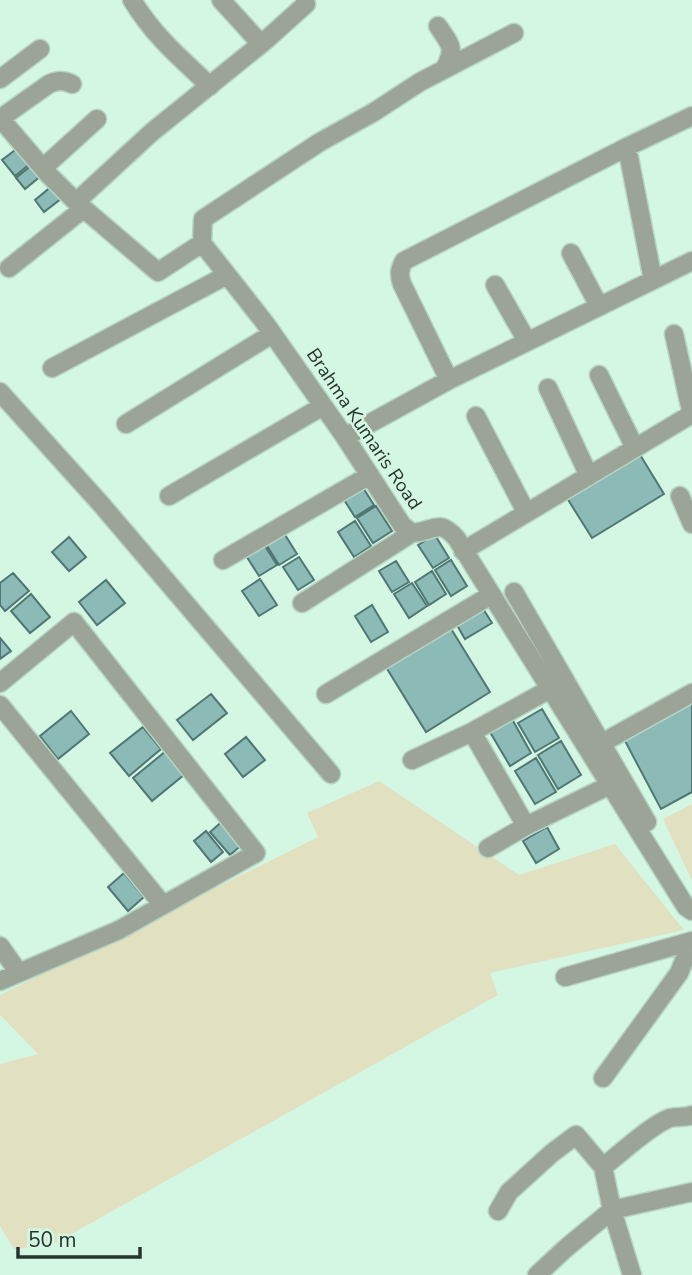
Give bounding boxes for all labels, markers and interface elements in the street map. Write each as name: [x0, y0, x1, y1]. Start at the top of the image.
street label: Brahma Kumaris Road: [300, 343, 428, 515]
scale bar: [18, 1216, 140, 1260]
text: 50 m: [28, 1226, 77, 1254]

